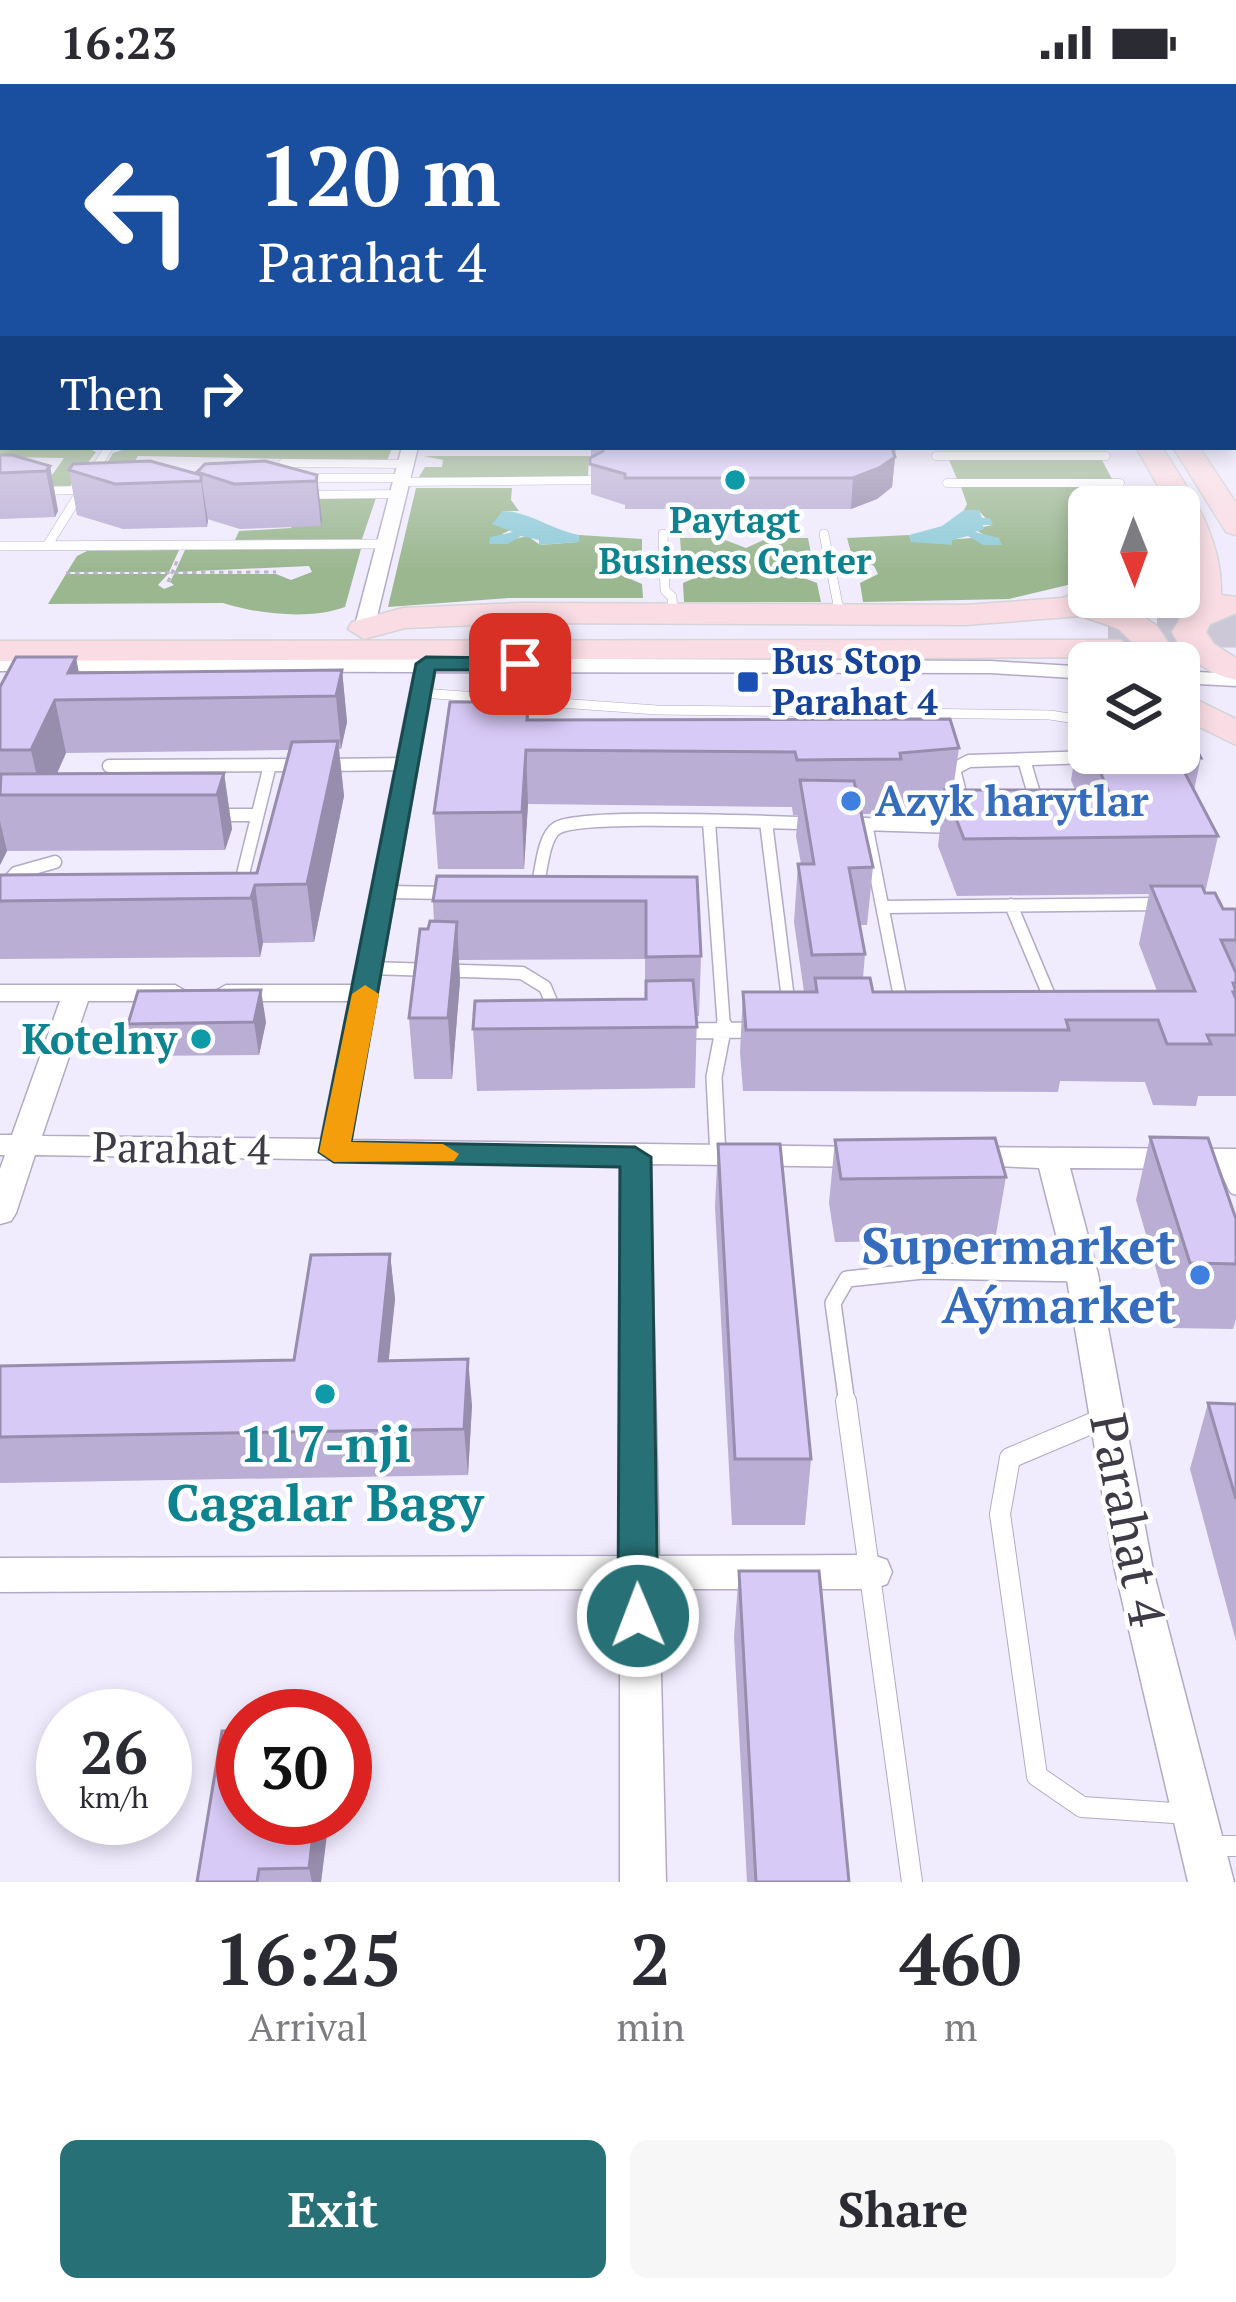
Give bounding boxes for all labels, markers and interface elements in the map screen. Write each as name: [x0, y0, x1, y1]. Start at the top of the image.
text: 16:23: [60, 12, 177, 72]
text: 120 m: [258, 119, 501, 230]
icon: left: [60, 132, 216, 288]
text: Parahat 4: [258, 226, 486, 297]
icon: right: [188, 360, 254, 426]
text: Then: [60, 363, 164, 423]
marker: Paytagt Business Center: [722, 467, 748, 493]
north arrow: [1068, 486, 1200, 618]
map controls: [1068, 486, 1200, 774]
place label: Paytagt Business Center: [598, 496, 872, 584]
pin: [469, 613, 571, 715]
icon: arrive: [487, 631, 553, 697]
place label: Bus Stop Parahat 4: [772, 637, 939, 725]
button: layers: [1068, 642, 1200, 774]
marker: Bus Stop Parahat 4: [735, 669, 761, 695]
place label: Azyk harytlar: [875, 772, 1149, 828]
marker: Azyk harytlar: [838, 788, 864, 814]
place label: Kotelny: [22, 1010, 178, 1066]
marker: Kotelny: [188, 1026, 214, 1052]
street label: Parahat 4: [92, 1117, 271, 1177]
place label: Supermarket Aýmarket: [861, 1211, 1176, 1338]
marker: Supermarket Aýmarket: [1187, 1262, 1213, 1288]
marker: 117-nji Cagalar Bagy: [312, 1381, 338, 1407]
street label: Parahat 4: [1075, 1407, 1183, 1632]
place label: 117-nji Cagalar Bagy: [166, 1409, 485, 1536]
position arrow: [575, 1553, 701, 1679]
speed limit sign: 30: [216, 1689, 372, 1845]
text: 26: [80, 1712, 148, 1791]
text: km/h: [79, 1777, 149, 1817]
text: 16:25: [214, 1910, 402, 2006]
text: 2: [630, 1910, 671, 2006]
text: 460: [899, 1910, 1021, 2006]
text: Arrival: [248, 2000, 368, 2052]
text: min: [616, 2000, 685, 2052]
text: m: [944, 2000, 977, 2052]
button: Exit: [60, 2140, 606, 2278]
button: Share: [630, 2140, 1176, 2278]

